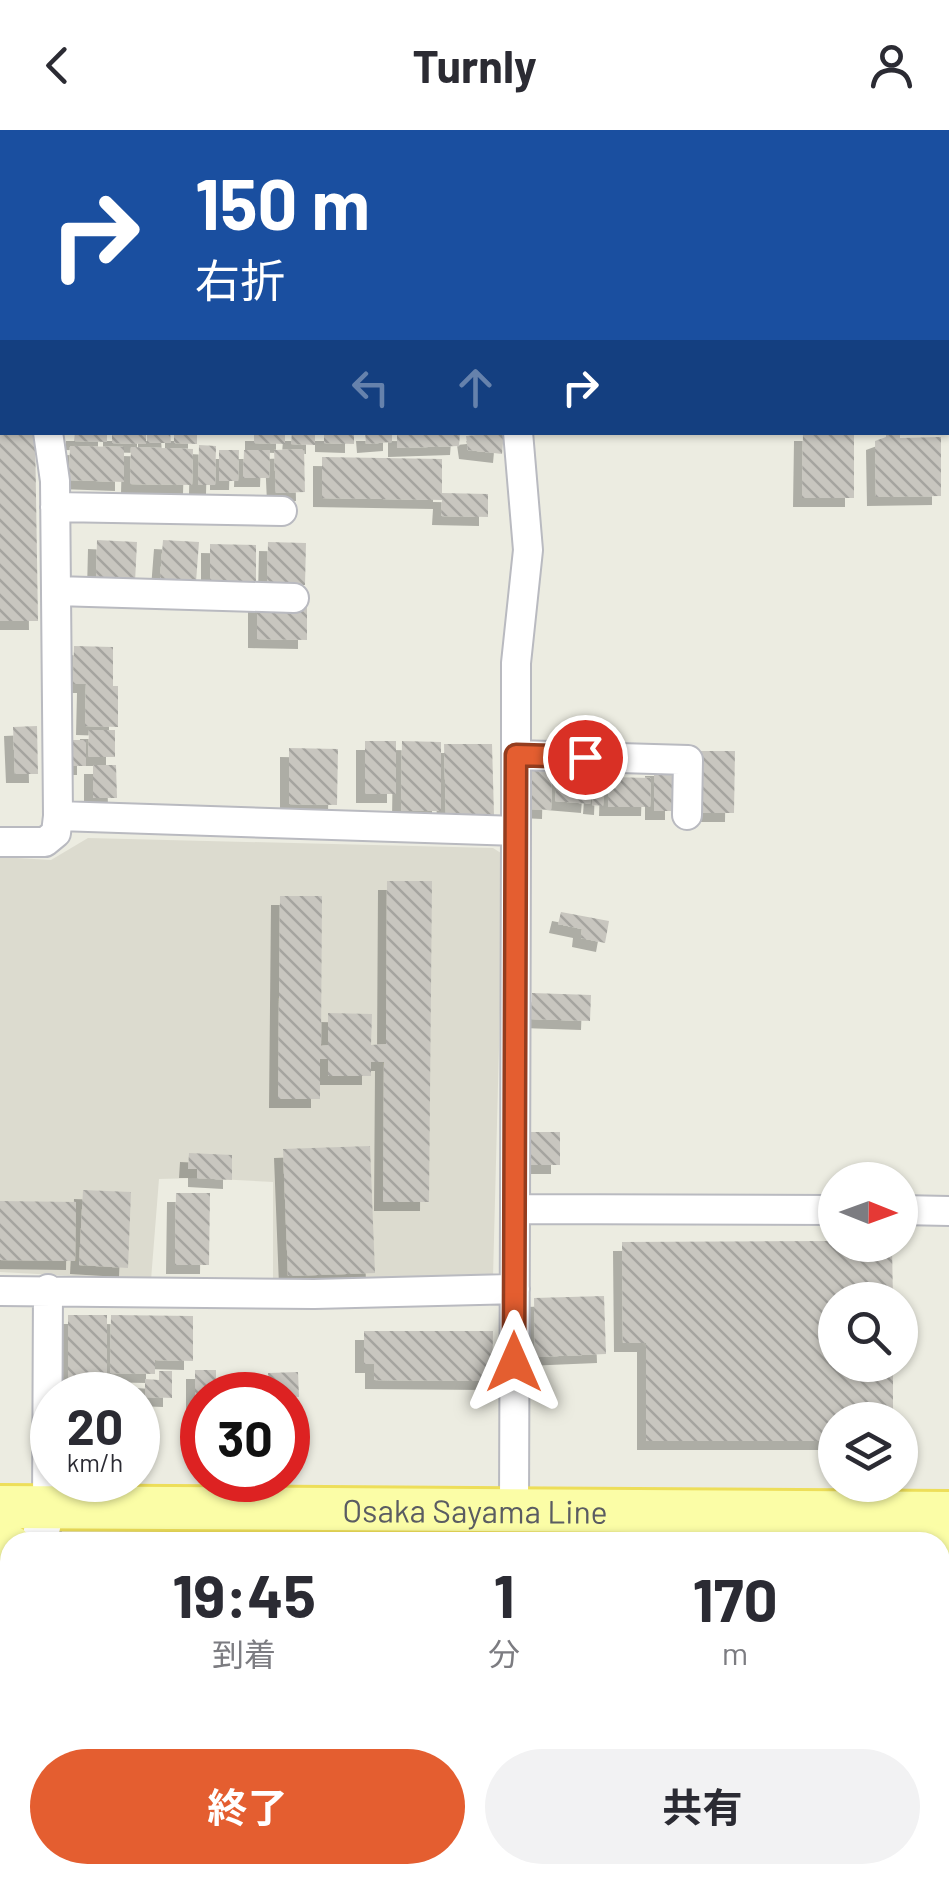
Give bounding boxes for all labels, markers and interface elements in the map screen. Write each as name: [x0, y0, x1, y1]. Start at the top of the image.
icon: back: [30, 38, 85, 93]
text: Turnly: [412, 38, 537, 92]
icon: person: [864, 38, 919, 93]
text: 150 m: [195, 160, 370, 244]
icon: right: [30, 170, 160, 300]
text: 右折: [195, 252, 285, 306]
icon: left: [343, 360, 398, 415]
icon: ahead: [448, 360, 503, 415]
icon: right: [553, 360, 608, 415]
pin: [543, 715, 628, 800]
icon: arrive: [558, 730, 613, 785]
north arrow: [818, 1162, 918, 1262]
map controls: [818, 1162, 918, 1502]
button: search: [818, 1282, 918, 1382]
position arrow: [462, 1310, 566, 1414]
speed limit sign: 30: [180, 1372, 310, 1502]
text: 20: [67, 1395, 123, 1455]
button: layers: [818, 1402, 918, 1502]
text: km/h: [67, 1447, 123, 1477]
street label: Osaka Sayama Line: [342, 1490, 608, 1530]
text: 19:45: [172, 1558, 316, 1630]
text: 1: [494, 1558, 515, 1630]
text: 170: [693, 1562, 778, 1634]
text: m: [722, 1633, 748, 1671]
text: 到着: [212, 1634, 276, 1672]
text: 分: [488, 1634, 520, 1672]
button: 終了: [30, 1749, 465, 1864]
button: 共有: [485, 1749, 920, 1864]

